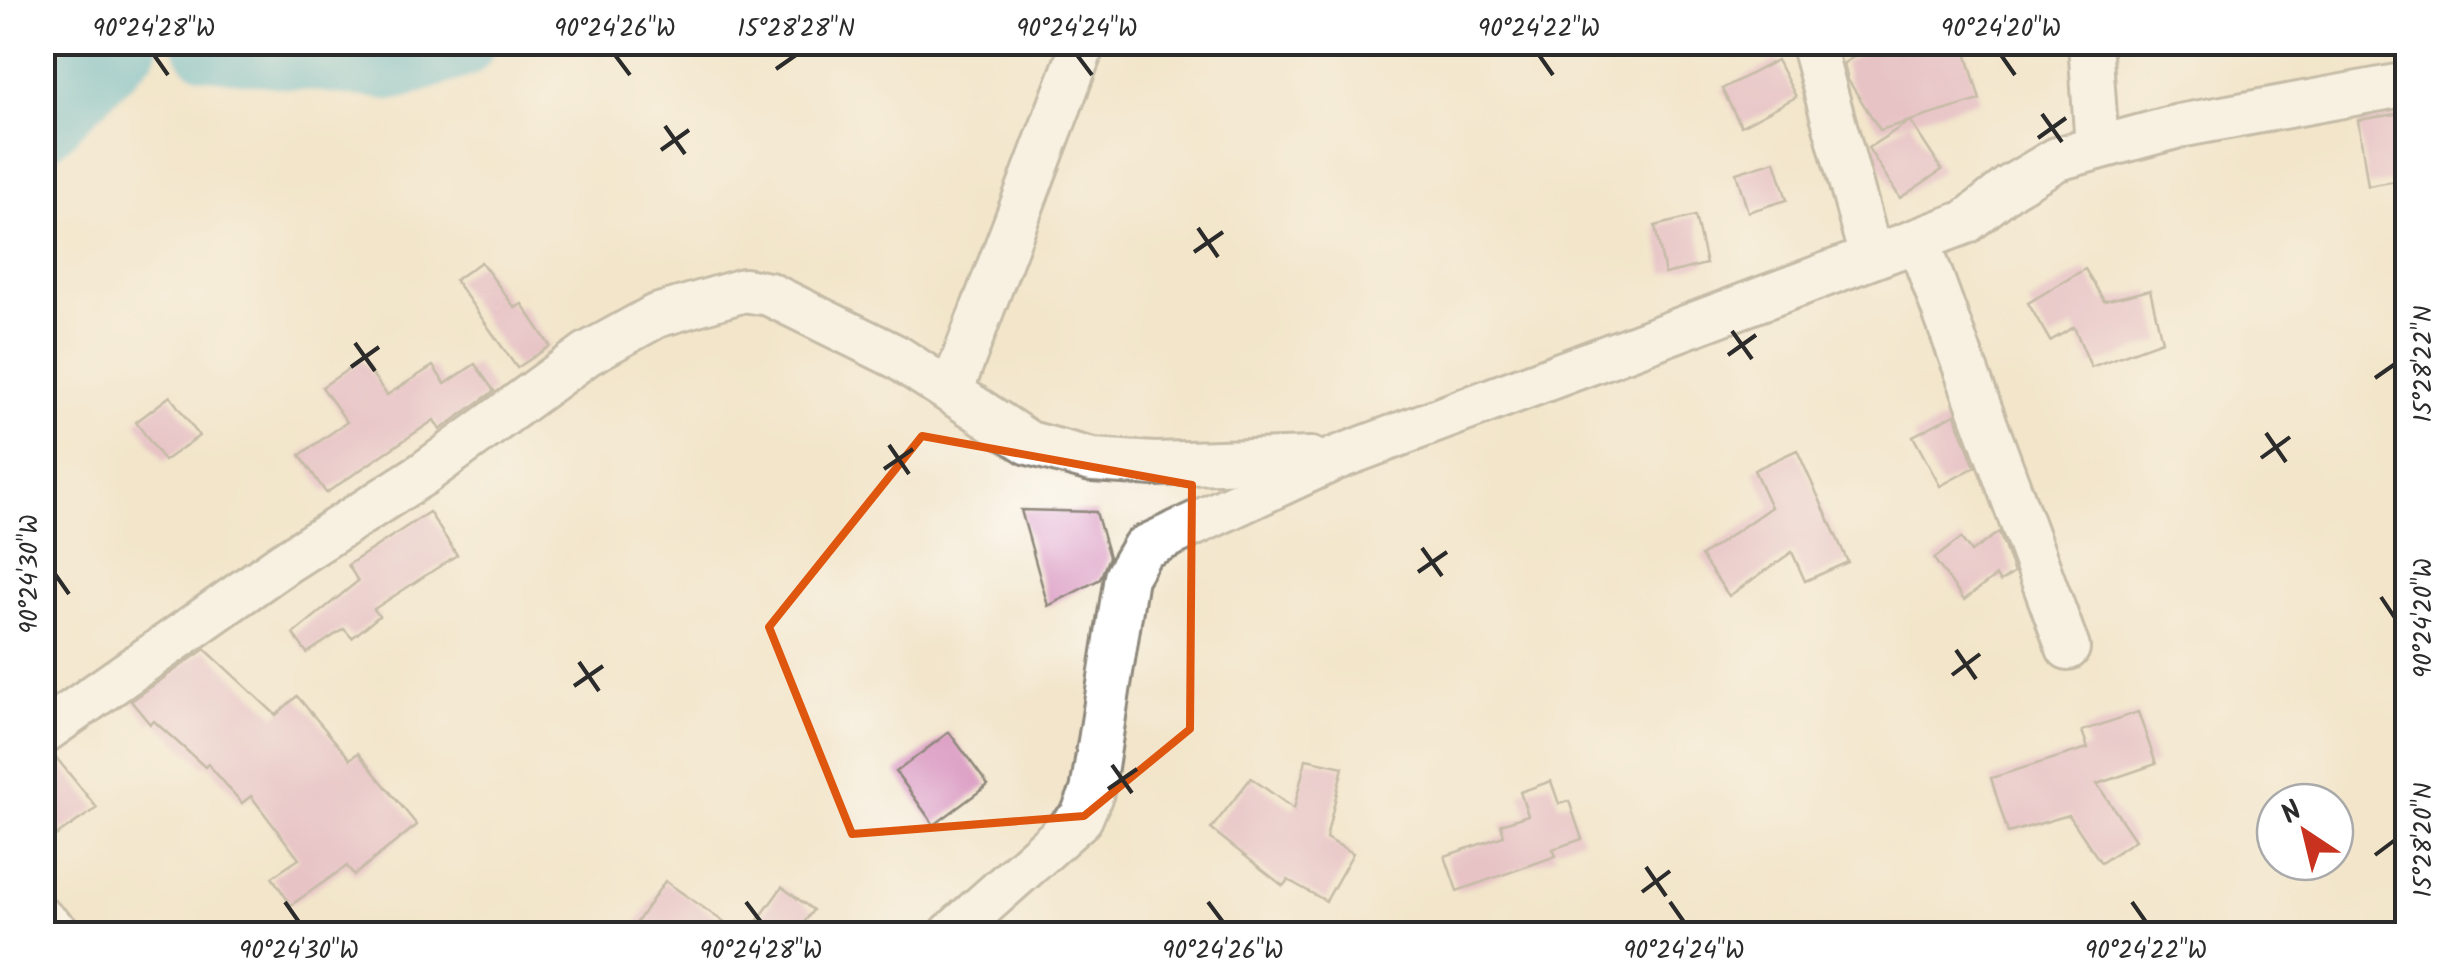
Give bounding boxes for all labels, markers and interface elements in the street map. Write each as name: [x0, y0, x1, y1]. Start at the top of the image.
text: 90°24'28"W: [93, 9, 215, 49]
text: 90°24'26"W: [554, 9, 676, 49]
text: 15°28'28"N: [737, 9, 855, 49]
text: 90°24'24"W: [1016, 9, 1138, 49]
text: 90°24'22"W: [1478, 9, 1600, 49]
text: 90°24'20"W: [1941, 9, 2061, 49]
text: 15°28'22"N: [2404, 305, 2444, 423]
text: 90°24'30"W: [10, 514, 50, 634]
text: 90°24'20"W: [2404, 558, 2444, 678]
north arrow: [2255, 782, 2355, 882]
text: 15°28'20"N: [2404, 782, 2444, 898]
text: N: [2272, 790, 2313, 837]
text: 90°24'30"W: [239, 931, 359, 971]
text: 90°24'28"W: [700, 931, 822, 971]
text: 90°24'26"W: [1162, 931, 1284, 971]
text: 90°24'24"W: [1623, 931, 1745, 971]
text: 90°24'22"W: [2085, 931, 2207, 971]

